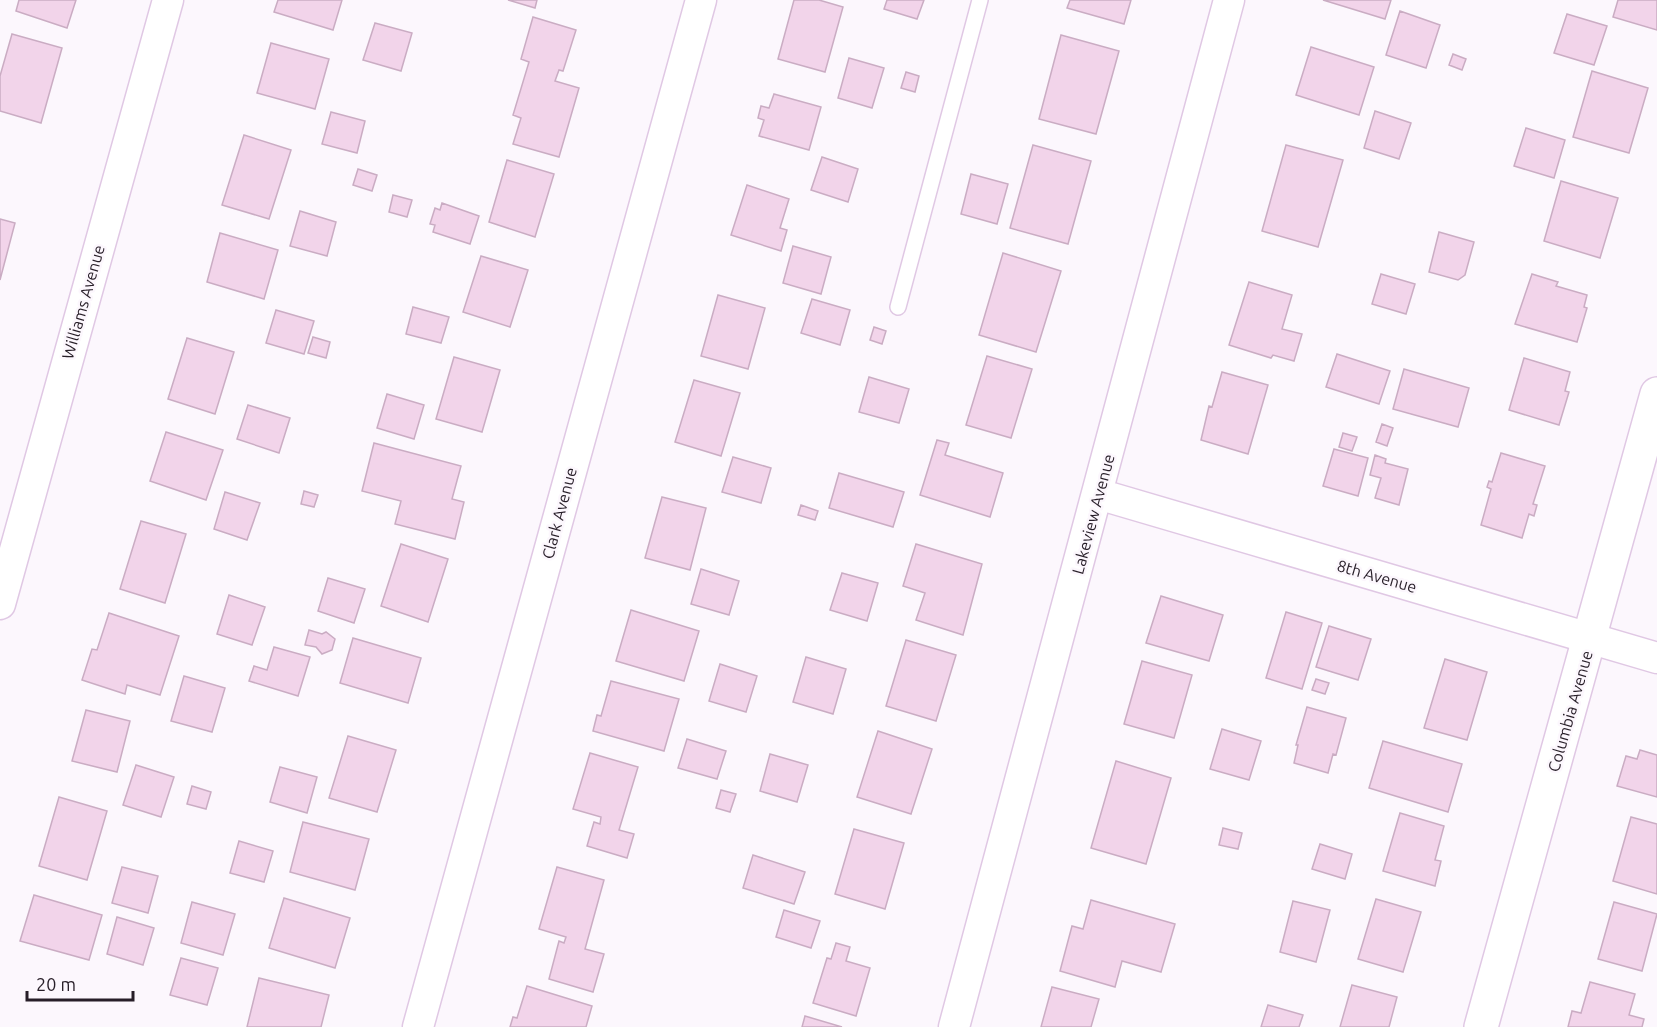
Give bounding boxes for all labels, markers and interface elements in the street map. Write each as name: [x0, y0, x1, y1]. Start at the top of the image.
street label: Williams Avenue: [58, 243, 108, 361]
street label: Lakeview Avenue: [1068, 452, 1118, 576]
street label: Clark Avenue: [538, 465, 580, 561]
street label: 8th Avenue: [1335, 556, 1419, 596]
street label: Columbia Avenue: [1544, 648, 1596, 774]
scale bar: [27, 964, 134, 1002]
text: 20 m: [36, 974, 76, 994]

